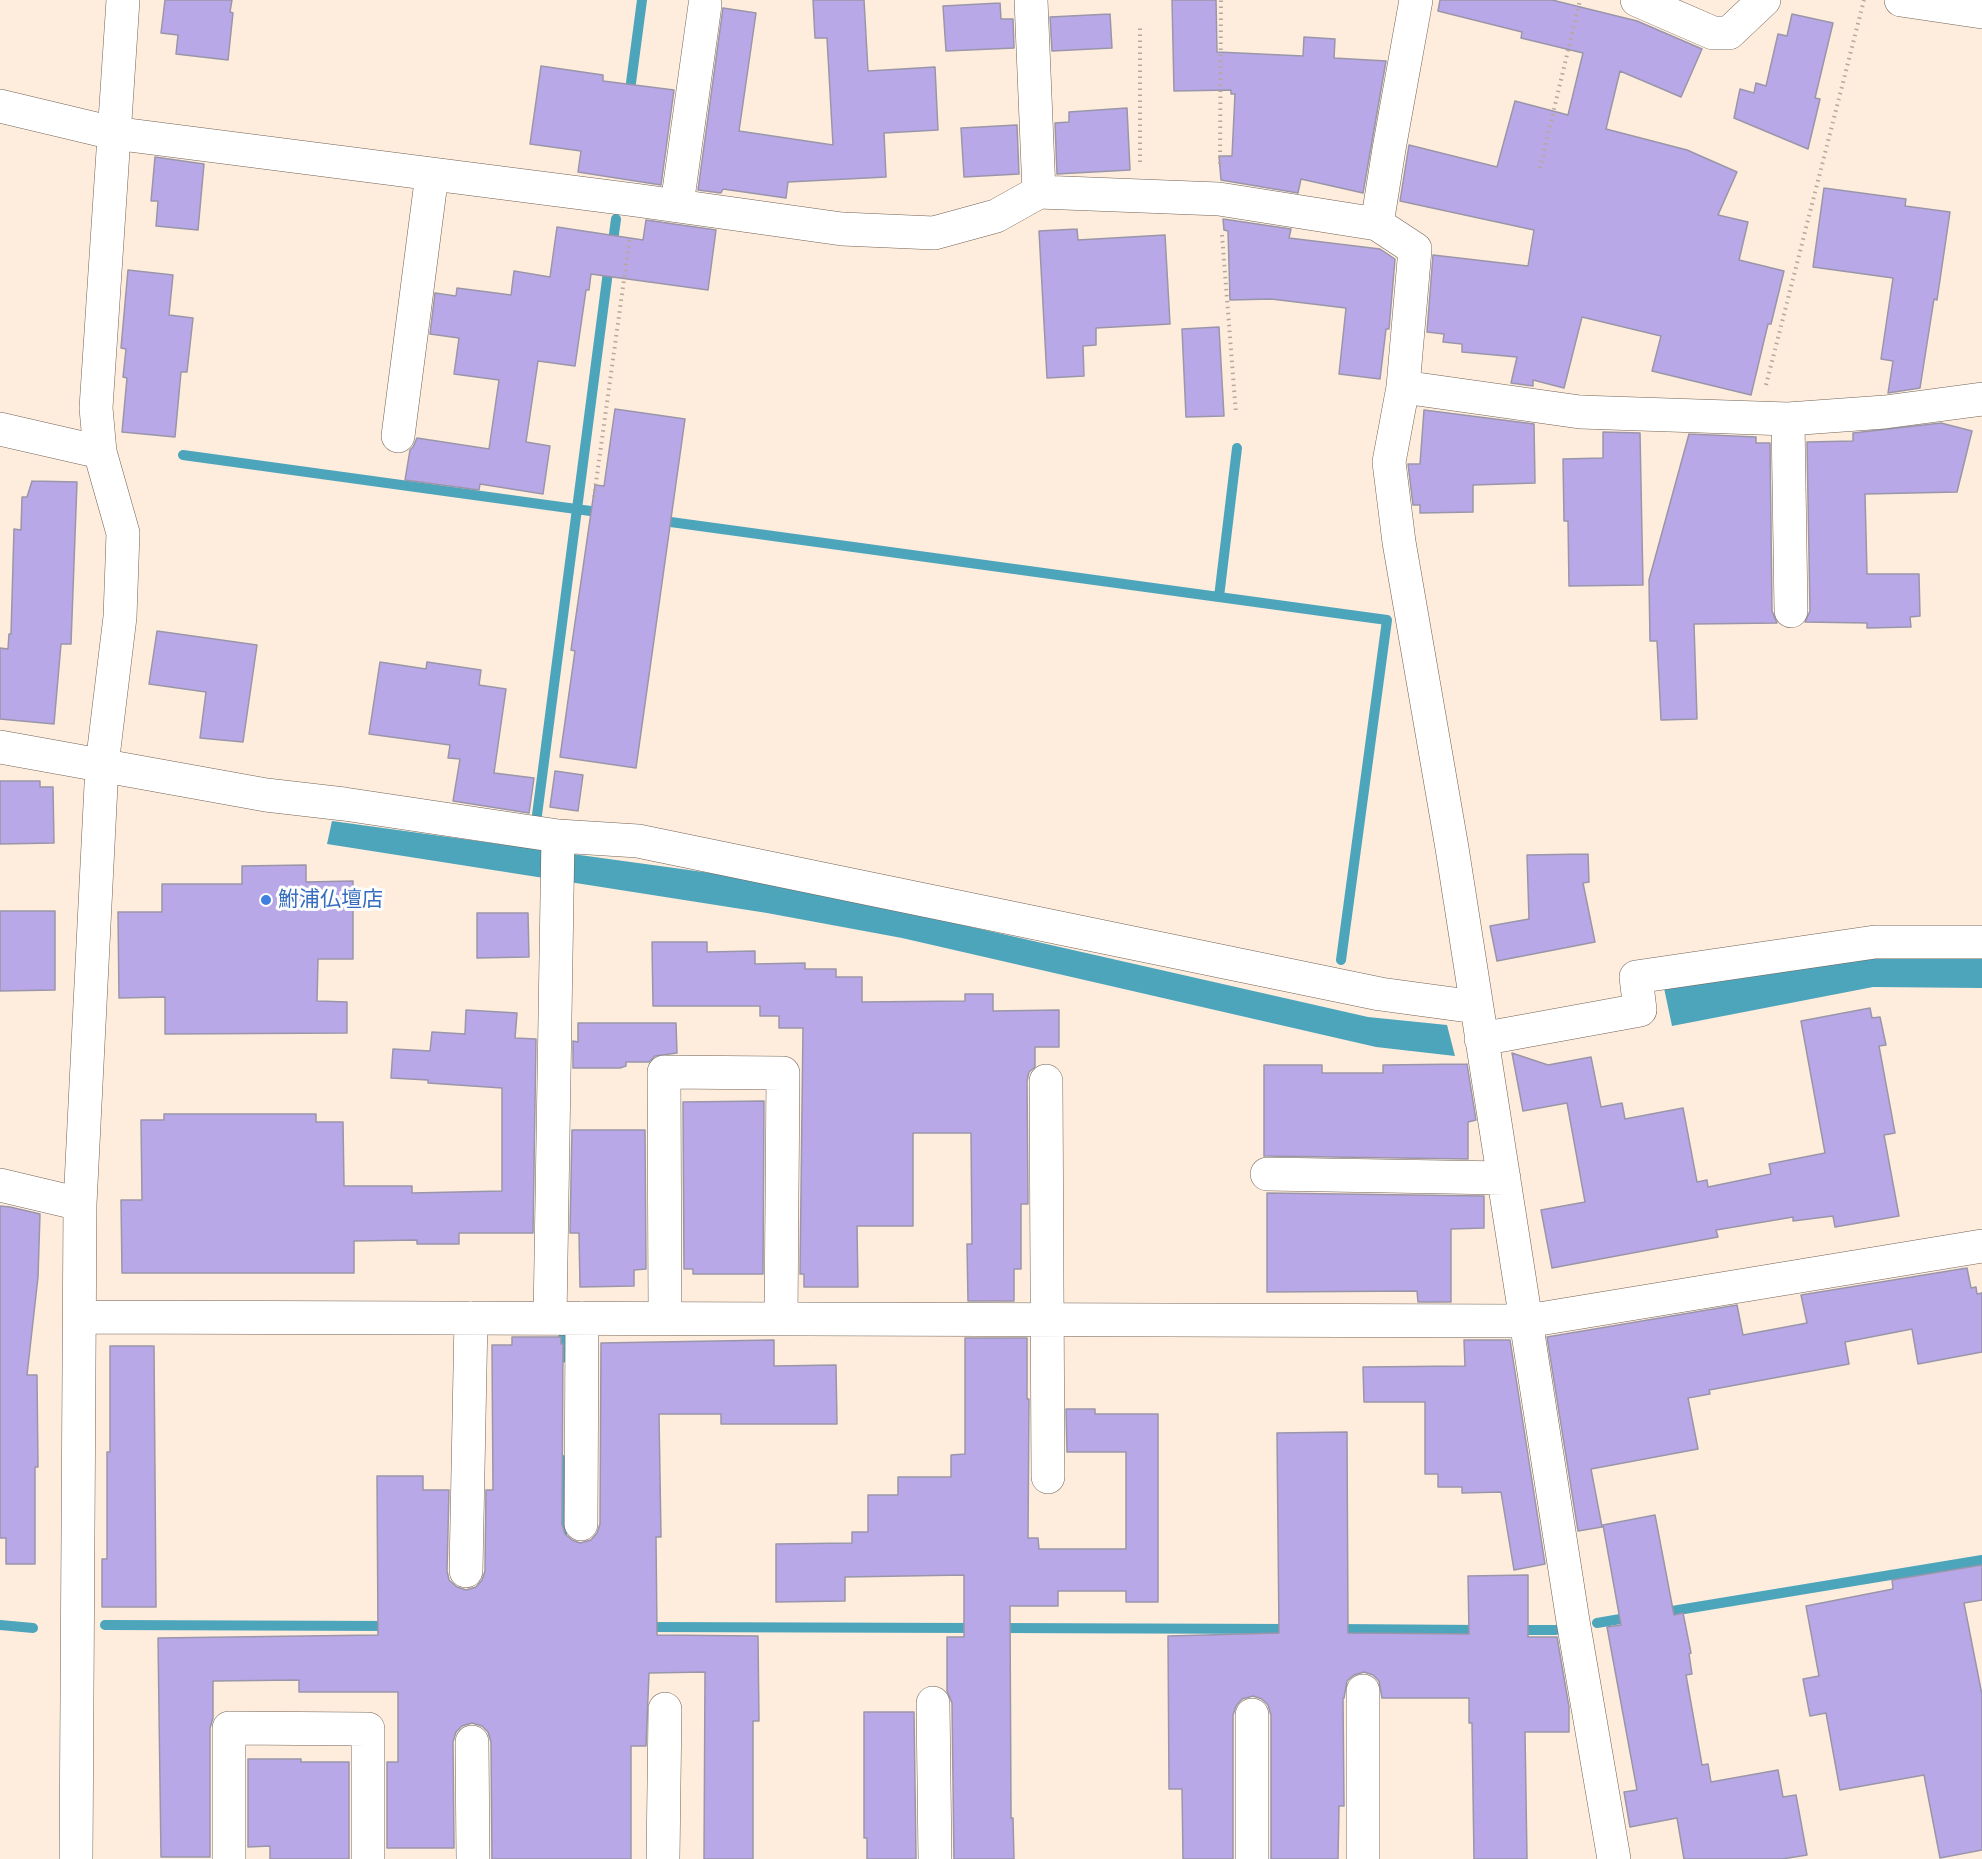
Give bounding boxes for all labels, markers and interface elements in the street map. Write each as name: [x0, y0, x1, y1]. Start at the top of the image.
place label: 鮒浦仏壇店: [278, 887, 383, 913]
marker: 鮒浦仏壇店: [259, 893, 273, 907]

